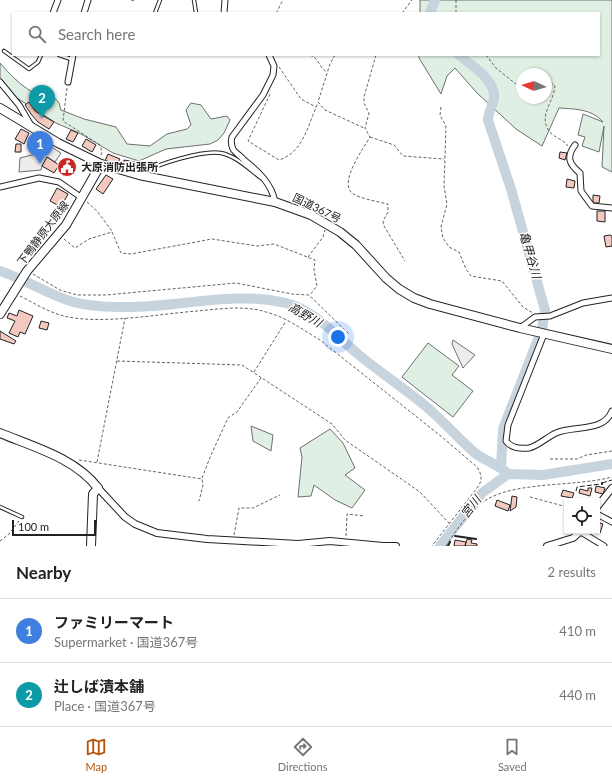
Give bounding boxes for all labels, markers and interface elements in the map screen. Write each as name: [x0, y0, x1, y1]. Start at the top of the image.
search box: [12, 12, 600, 56]
icon: search: [26, 23, 48, 45]
text: Search here: [58, 25, 135, 43]
north arrow: [516, 68, 552, 104]
pin: 2: [29, 85, 55, 118]
pin: 1: [27, 131, 53, 164]
public building icon: 大原消防出張所: [56, 156, 78, 178]
place label: 大原消防出張所: [81, 160, 158, 173]
street label: 国道367号: [291, 190, 344, 225]
street label: 下鴨静原大原線: [14, 198, 71, 267]
water label: 亀甲谷川: [517, 230, 545, 282]
water label: 高野川: [286, 299, 326, 331]
your location: [328, 327, 348, 347]
water label: 宮川: [457, 491, 485, 521]
map controls: [564, 498, 600, 534]
button: locate: [564, 498, 600, 534]
scale bar: [12, 518, 96, 537]
text: 100 m: [18, 520, 49, 533]
text: Nearby: [16, 562, 71, 583]
text: 2 results: [548, 564, 596, 580]
text: ファミリーマート: [54, 613, 174, 631]
text: 1: [25, 623, 33, 639]
text: 410 m: [559, 623, 596, 639]
text: Supermarket · 国道367号: [54, 634, 198, 650]
text: 辻しば漬本舗: [54, 677, 144, 695]
text: 2: [25, 687, 33, 703]
text: 440 m: [559, 687, 596, 703]
text: Place · 国道367号: [54, 698, 156, 714]
tab: Map: [85, 736, 107, 773]
tab: Directions: [278, 736, 327, 773]
tab: Saved: [498, 736, 527, 773]

